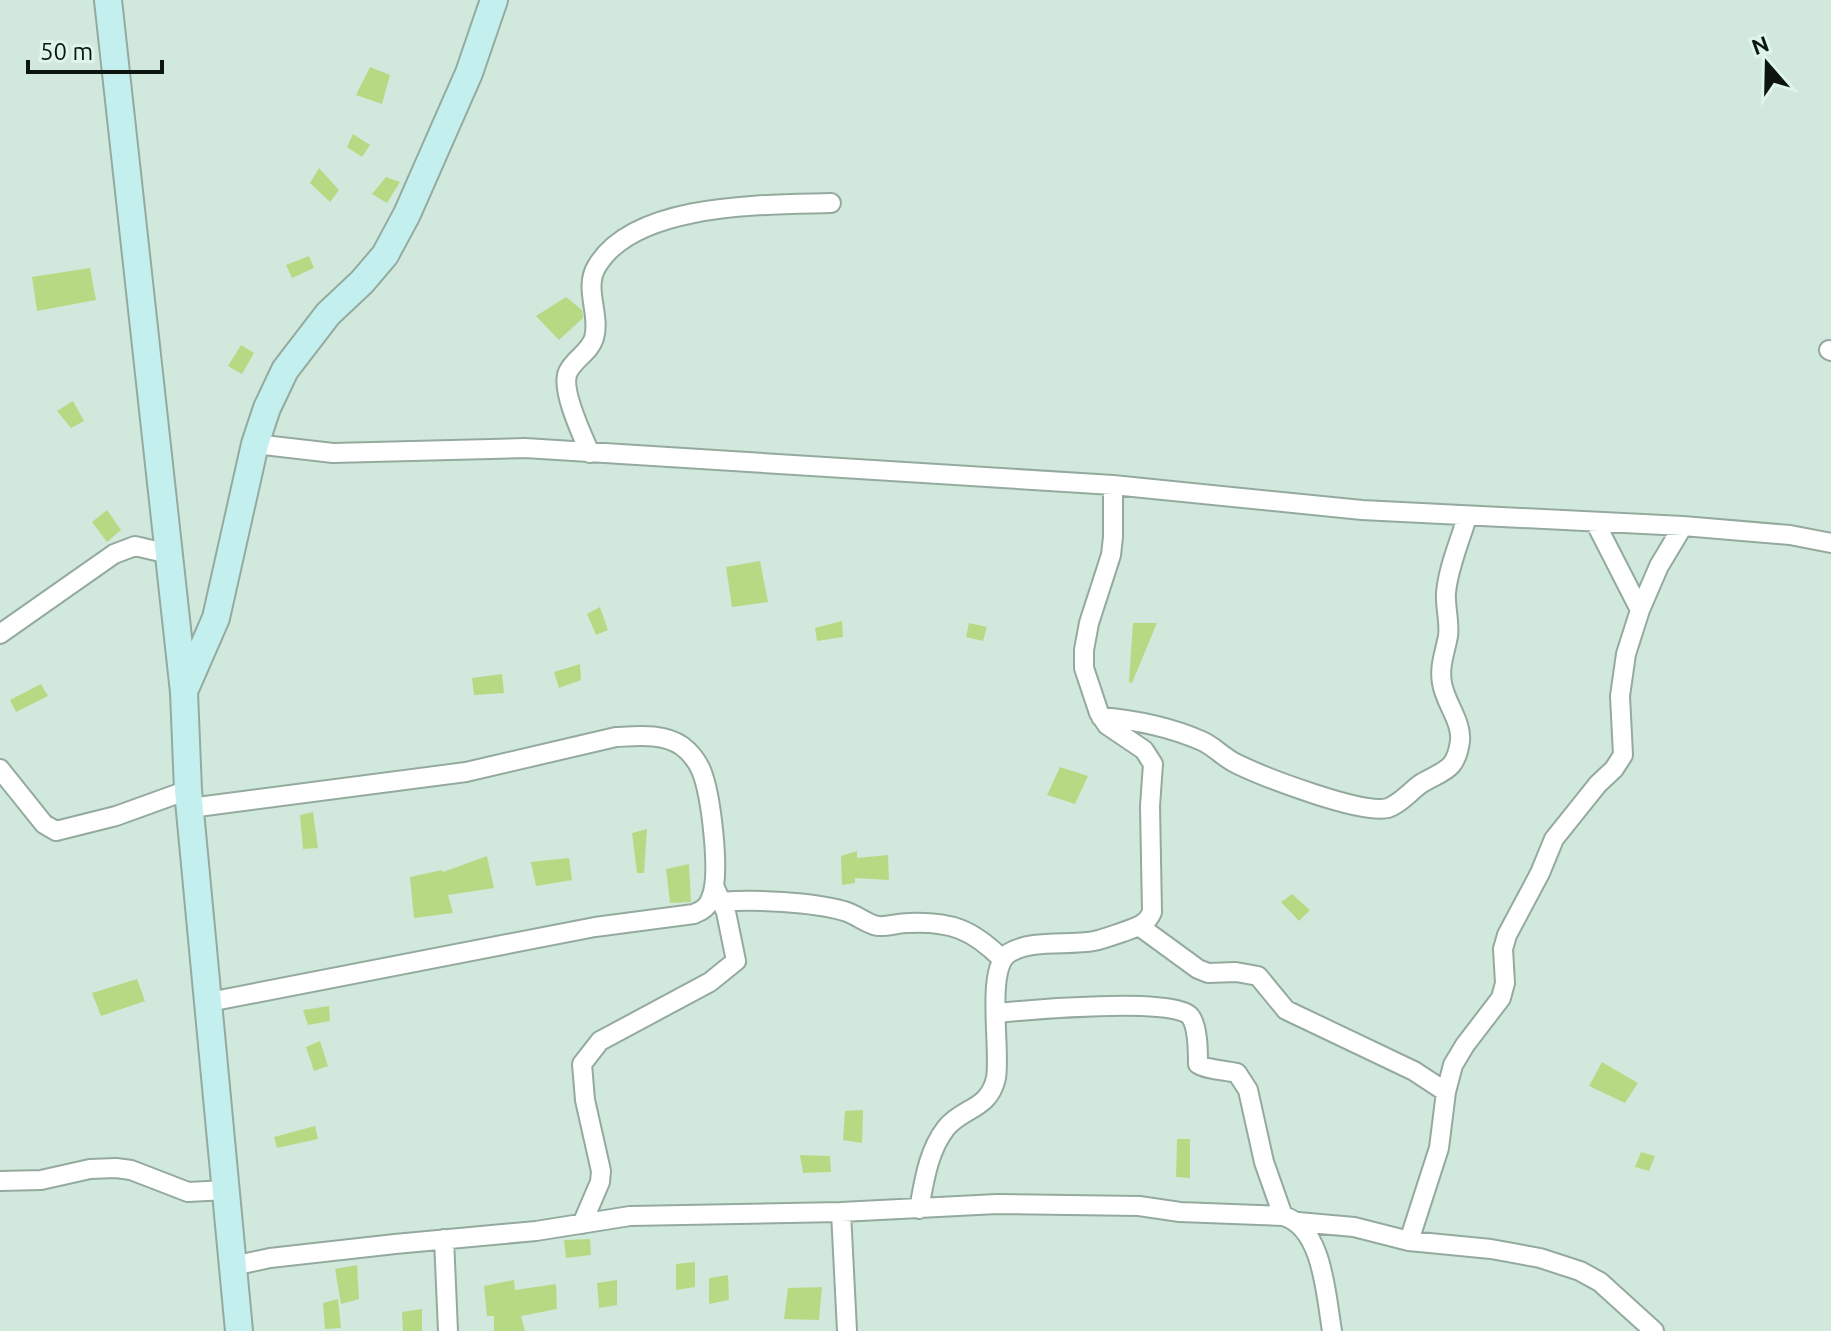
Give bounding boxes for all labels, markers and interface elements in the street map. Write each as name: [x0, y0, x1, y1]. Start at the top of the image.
scale bar: [28, 24, 162, 74]
north arrow: [1727, 24, 1807, 104]
text: N: [1748, 30, 1772, 59]
text: 50 m: [40, 38, 93, 65]

